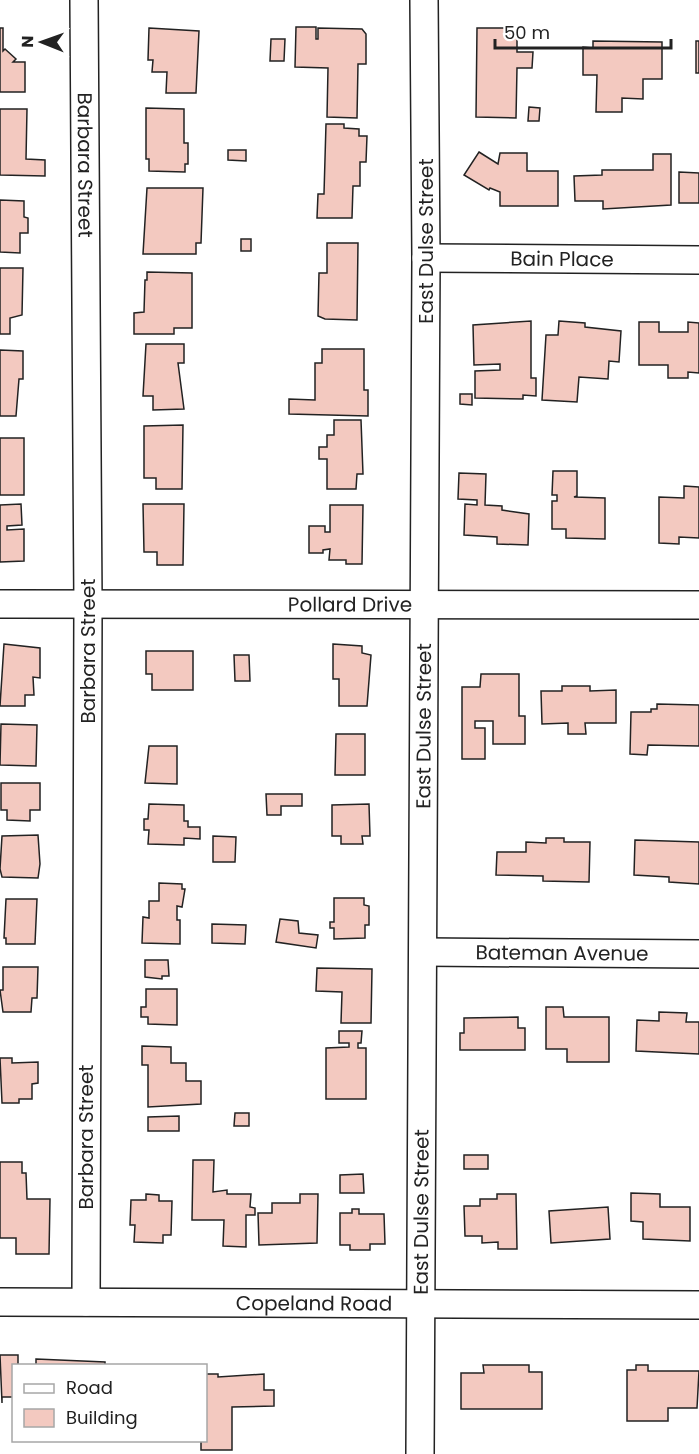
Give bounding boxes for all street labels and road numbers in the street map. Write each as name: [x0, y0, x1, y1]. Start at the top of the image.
street label: Barbara Street: [71, 92, 100, 238]
street label: East Dulse Street: [412, 158, 440, 324]
street label: Bain Place: [510, 245, 614, 273]
street label: Barbara Street: [74, 578, 102, 724]
street label: Pollard Drive: [288, 590, 412, 619]
street label: East Dulse Street: [409, 643, 438, 809]
street label: Bateman Avenue: [475, 938, 649, 968]
street label: Barbara Street: [72, 1064, 100, 1210]
street label: East Dulse Street: [407, 1129, 436, 1295]
street label: Copeland Road: [236, 1289, 392, 1318]

